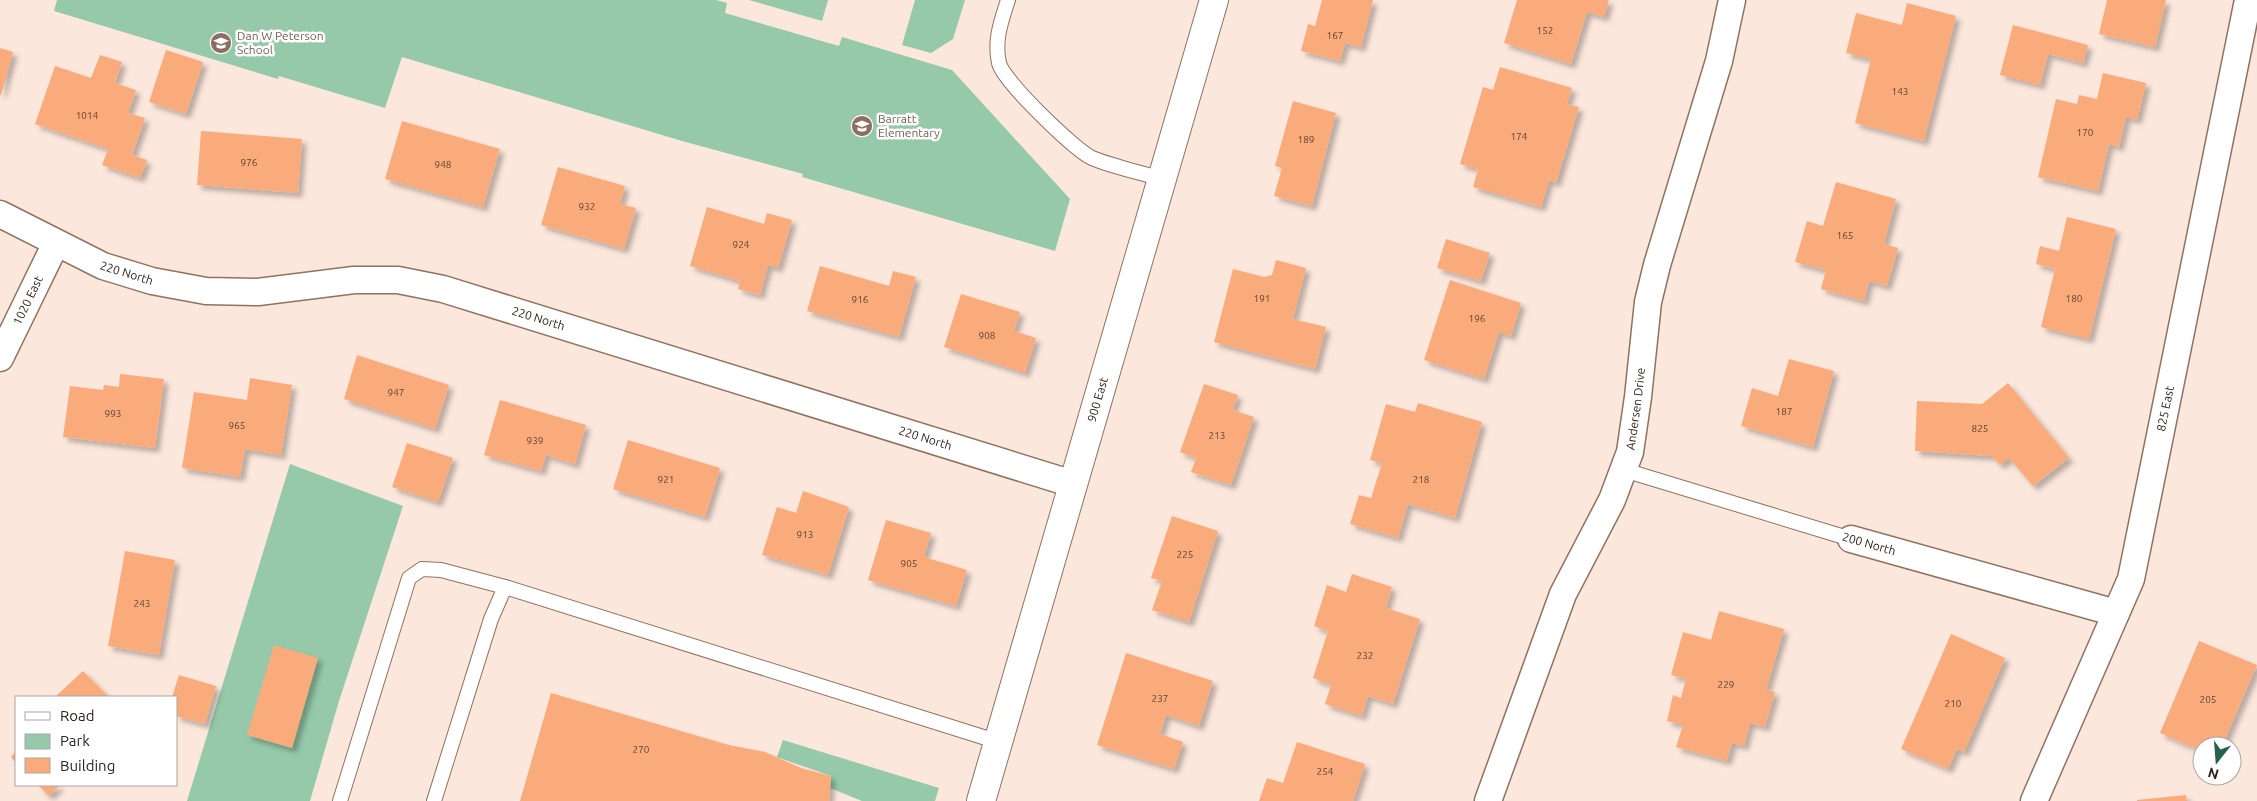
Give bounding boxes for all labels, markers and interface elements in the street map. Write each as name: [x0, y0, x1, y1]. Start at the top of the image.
house number: 152: [1537, 25, 1553, 36]
place label: Dan W Peterson School: [237, 29, 324, 56]
house number: 167: [1327, 30, 1343, 41]
school or university icon: Dan W Peterson School: [209, 31, 233, 55]
house number: 143: [1892, 86, 1908, 97]
house number: 1014: [76, 110, 99, 121]
place label: Barratt Elementary: [878, 112, 940, 139]
school or university icon: Barratt Elementary: [850, 114, 874, 138]
house number: 170: [2077, 127, 2094, 138]
house number: 174: [1511, 131, 1528, 142]
house number: 189: [1298, 134, 1314, 145]
house number: 976: [241, 157, 258, 168]
house number: 948: [435, 159, 452, 170]
house number: 932: [579, 201, 595, 212]
house number: 165: [1837, 230, 1853, 241]
house number: 924: [733, 239, 750, 250]
street label: 220 North: [99, 258, 155, 287]
street label: 1020 East: [10, 273, 45, 327]
house number: 191: [1254, 293, 1270, 304]
house number: 180: [2066, 293, 2083, 304]
house number: 916: [852, 294, 869, 305]
street label: 220 North: [510, 304, 567, 332]
house number: 196: [1469, 313, 1486, 324]
house number: 908: [979, 330, 996, 341]
street label: Andersen Drive: [1623, 367, 1647, 451]
street label: 900 East: [1085, 375, 1110, 423]
street label: 825 East: [2154, 385, 2176, 432]
house number: 947: [388, 387, 404, 398]
house number: 187: [1776, 406, 1792, 417]
house number: 993: [105, 408, 121, 419]
house number: 965: [229, 420, 245, 431]
street label: 220 North: [897, 423, 954, 452]
house number: 825: [1972, 423, 1988, 434]
house number: 213: [1209, 430, 1225, 441]
house number: 939: [527, 435, 543, 446]
house number: 921: [658, 474, 674, 485]
house number: 218: [1413, 474, 1430, 485]
house number: 913: [797, 529, 813, 540]
street label: 200 North: [1841, 530, 1897, 557]
house number: 225: [1177, 549, 1193, 560]
house number: 905: [901, 558, 917, 569]
house number: 243: [134, 598, 150, 609]
house number: 232: [1357, 650, 1373, 661]
house number: 229: [1718, 679, 1734, 690]
house number: 237: [1152, 693, 1168, 704]
house number: 205: [2200, 694, 2216, 705]
legend: [15, 696, 178, 786]
house number: 210: [1945, 698, 1962, 709]
text: Road: [60, 707, 95, 724]
text: Park: [60, 732, 90, 749]
north arrow: [2192, 736, 2242, 786]
house number: 270: [633, 744, 650, 755]
text: Building: [60, 757, 115, 774]
text: N: [2206, 764, 2221, 783]
house number: 254: [1317, 766, 1334, 777]

